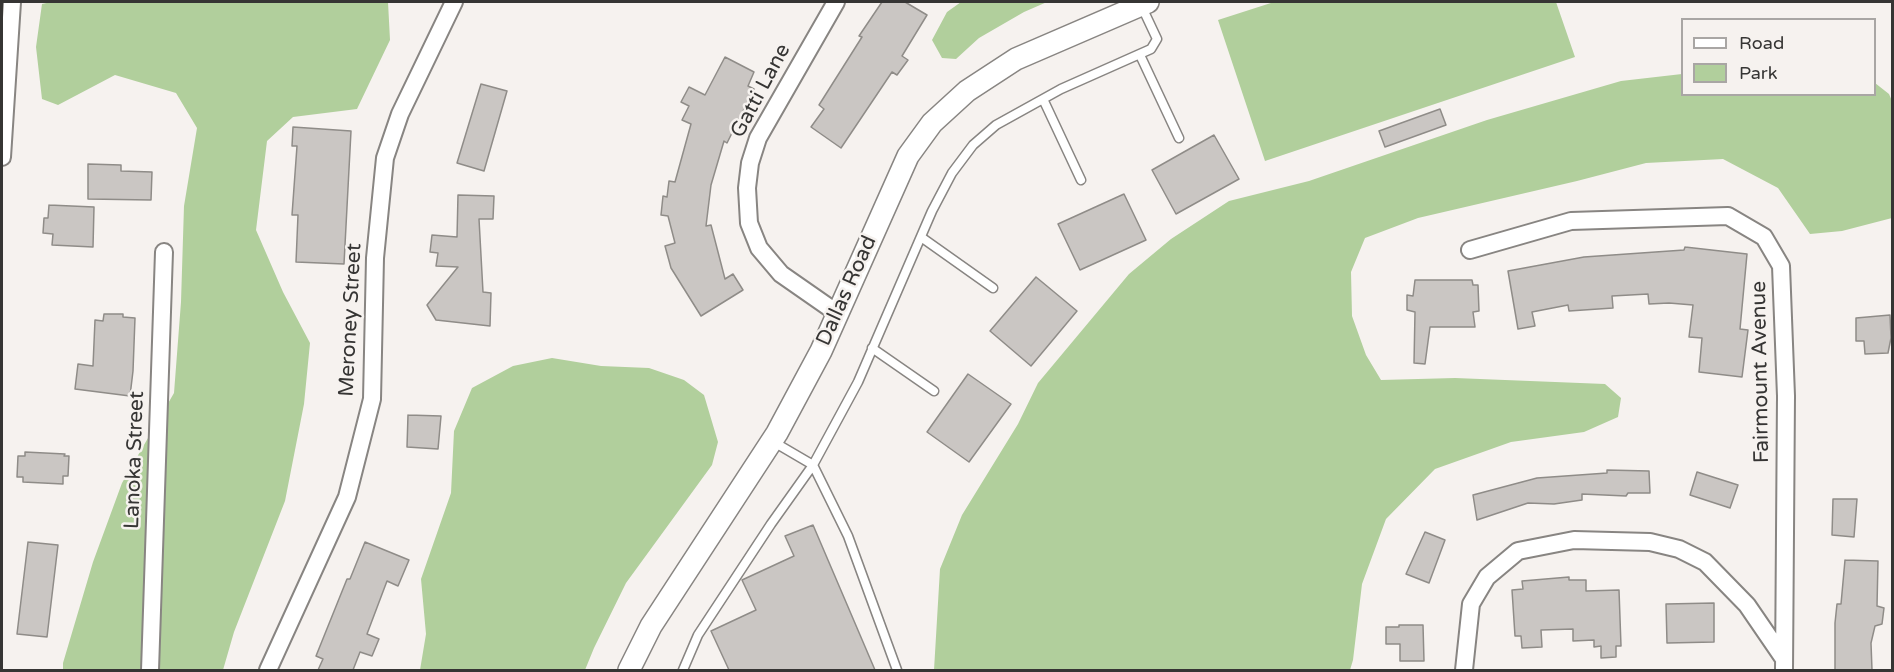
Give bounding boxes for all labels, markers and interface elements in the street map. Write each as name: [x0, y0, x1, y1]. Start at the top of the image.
legend: [1681, 18, 1876, 96]
text: Road: [1739, 32, 1784, 54]
street label: Gatti Lane: [726, 40, 796, 142]
text: Park: [1739, 62, 1777, 84]
street label: Dallas Road: [812, 232, 882, 350]
street label: Meroney Street: [334, 243, 368, 397]
street label: Fairmount Avenue: [1747, 281, 1775, 463]
street label: Lanoka Street: [120, 391, 150, 529]

